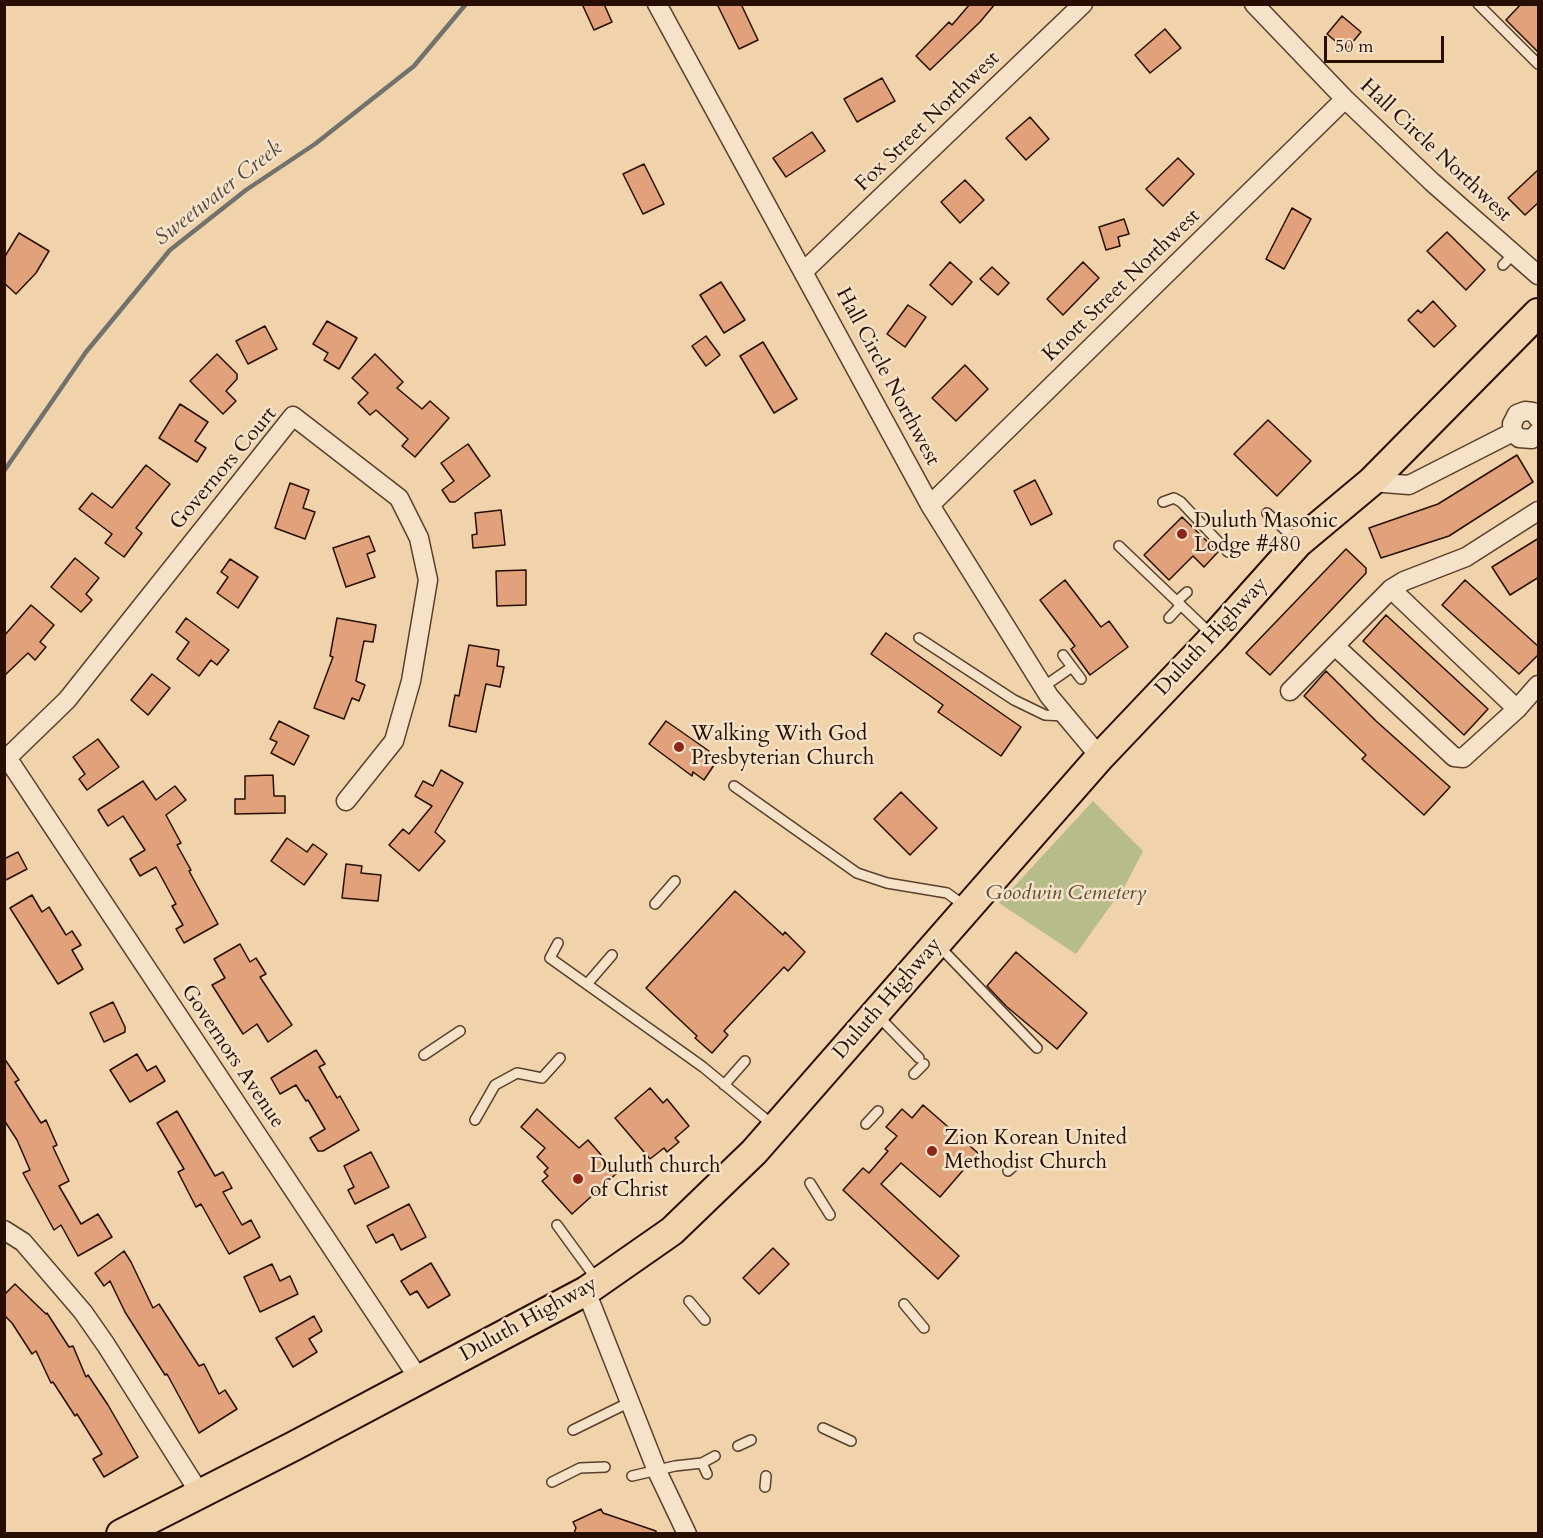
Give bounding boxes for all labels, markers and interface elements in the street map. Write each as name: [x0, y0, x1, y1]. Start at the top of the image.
scale bar: [1327, 24, 1447, 62]
text: 50 m: [1335, 34, 1374, 59]
street label: Fox Street Northwest: [851, 47, 1005, 197]
street label: Hall Circle Northwest: [1354, 74, 1516, 228]
water label: Sweetwater Creek: [150, 136, 288, 252]
street label: Knott Street Northwest: [1038, 204, 1206, 368]
street label: Hall Circle Northwest: [829, 284, 945, 470]
street label: Governors Court: [165, 402, 283, 536]
place label: Duluth Masonic Lodge #480: [1194, 509, 1338, 559]
marker: Duluth Masonic Lodge #480: [1175, 527, 1189, 541]
street label: Duluth Highway: [1151, 572, 1273, 702]
place label: Walking With God Presbyterian Church: [691, 722, 874, 772]
marker: Walking With God Presbyterian Church: [672, 740, 686, 754]
park label: Goodwin Cemetery: [986, 881, 1146, 907]
street label: Duluth Highway: [828, 933, 948, 1065]
street label: Governors Avenue: [175, 981, 289, 1133]
place label: Zion Korean United Methodist Church: [944, 1126, 1127, 1176]
marker: Zion Korean United Methodist Church: [925, 1144, 939, 1158]
place label: Duluth church of Christ: [590, 1154, 721, 1204]
marker: Duluth church of Christ: [571, 1172, 585, 1186]
street label: Duluth Highway: [456, 1272, 602, 1368]

